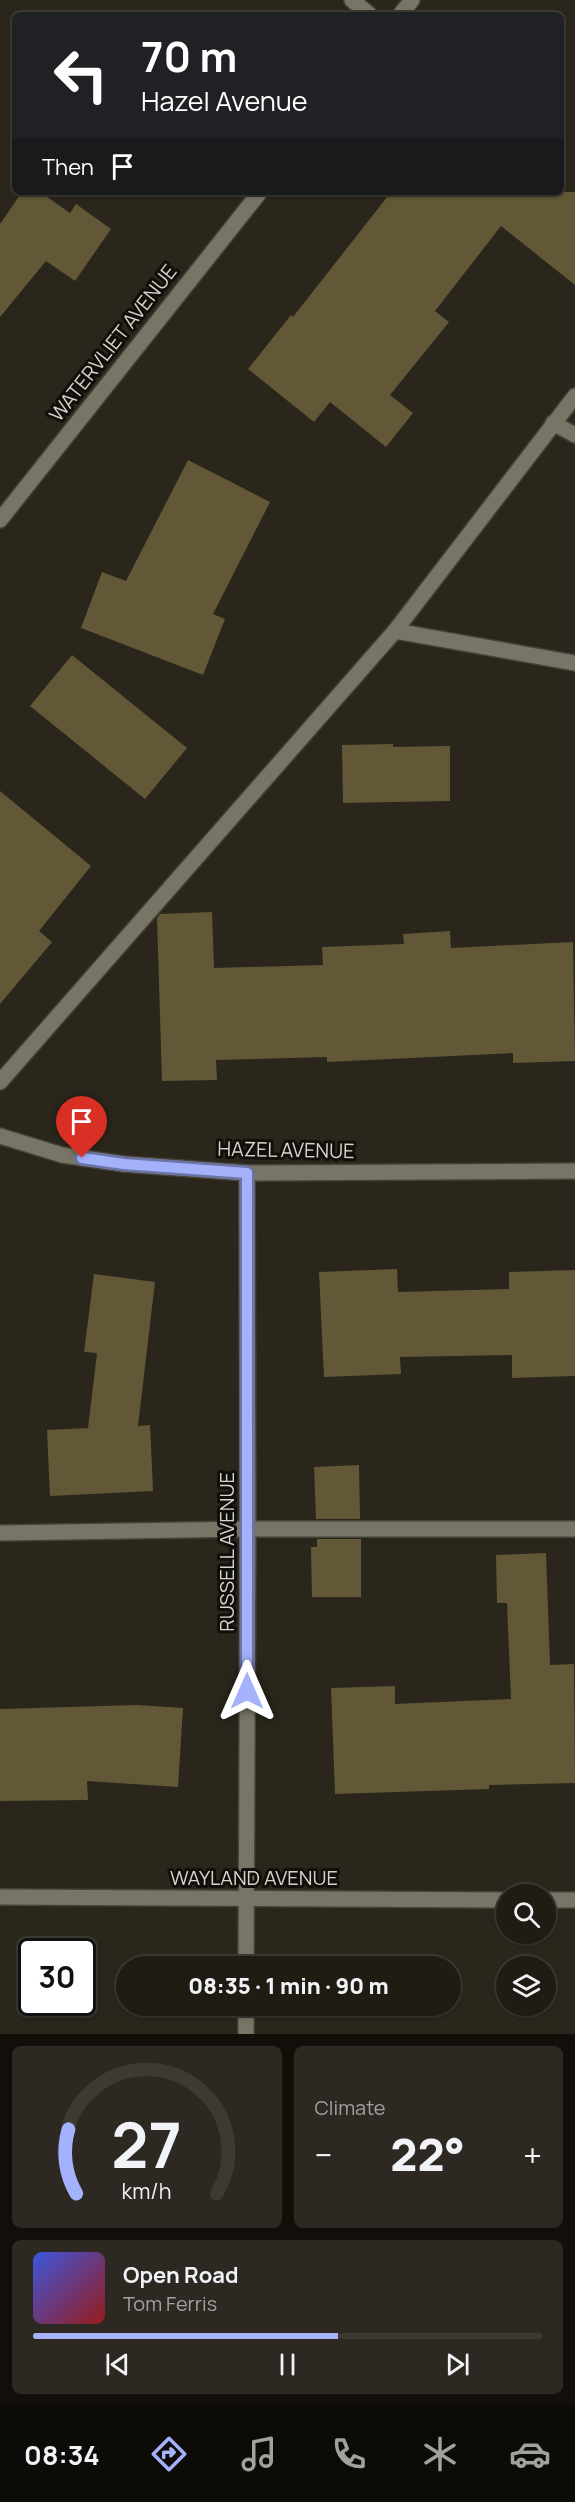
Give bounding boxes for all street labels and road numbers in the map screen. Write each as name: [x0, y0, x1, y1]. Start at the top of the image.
street label: WATERVLIET AVENUE: [43, 259, 182, 427]
street label: HAZEL AVENUE: [217, 1135, 355, 1164]
street label: RUSSELL AVENUE: [213, 1472, 240, 1632]
street label: WAYLAND AVENUE: [170, 1864, 338, 1891]

